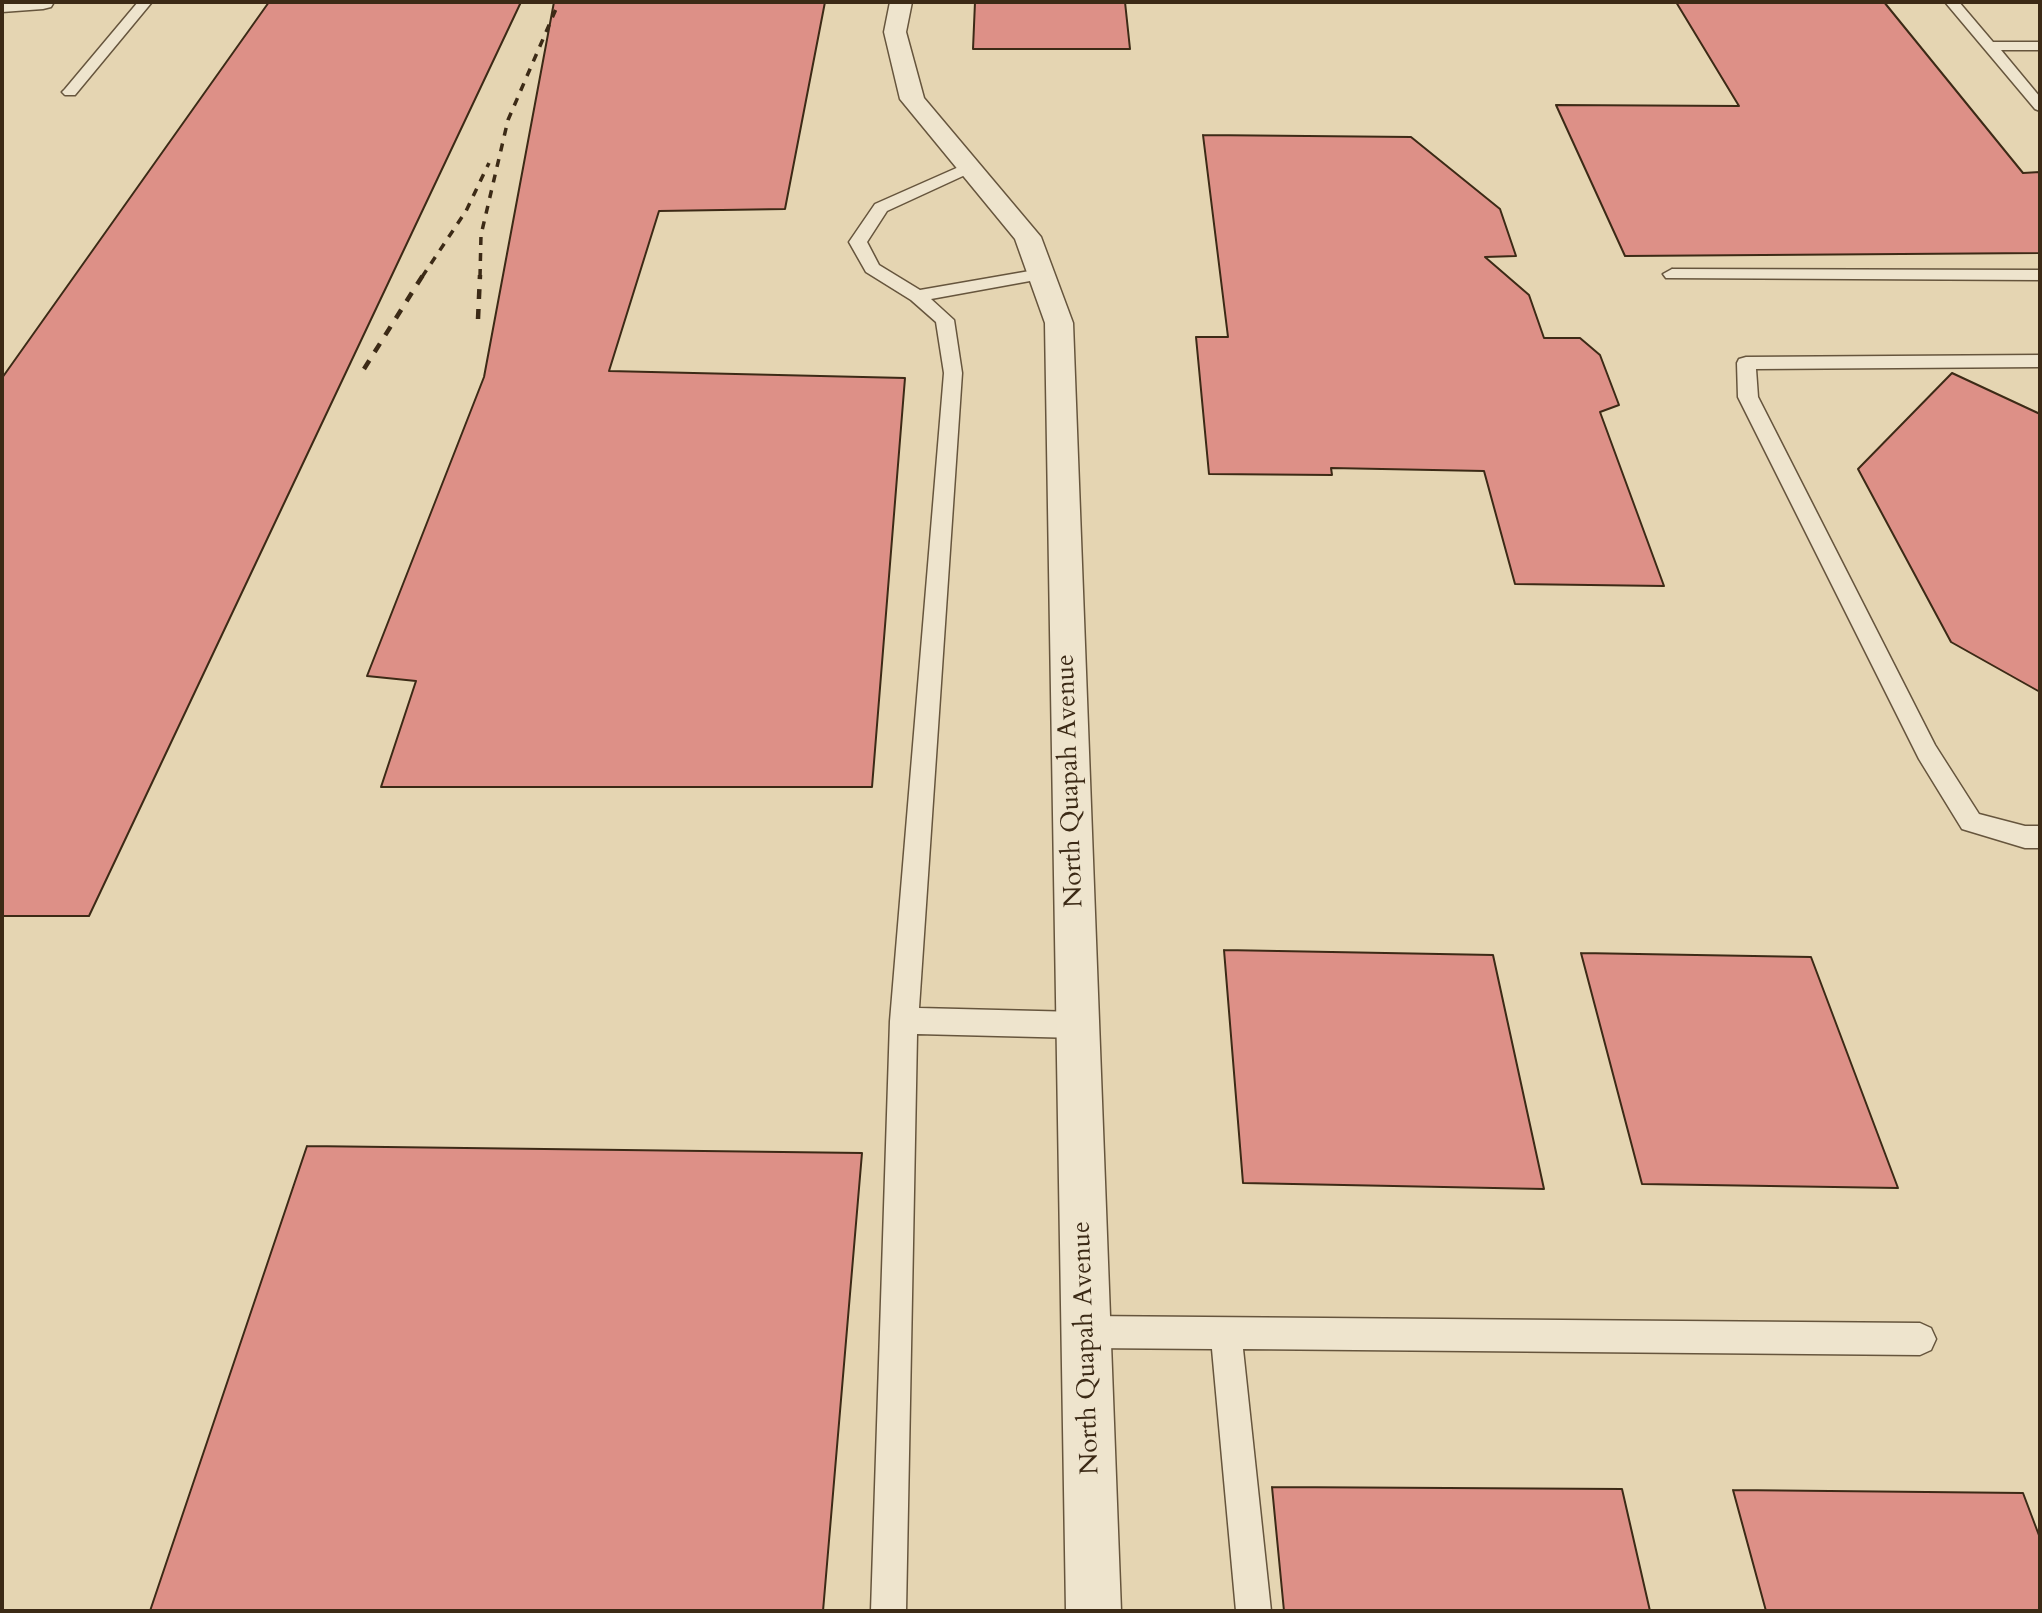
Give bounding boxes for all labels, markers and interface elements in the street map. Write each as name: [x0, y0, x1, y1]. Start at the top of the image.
street label: North Quapah Avenue: [1051, 654, 1091, 908]
street label: North Quapah Avenue: [1067, 1221, 1107, 1475]

